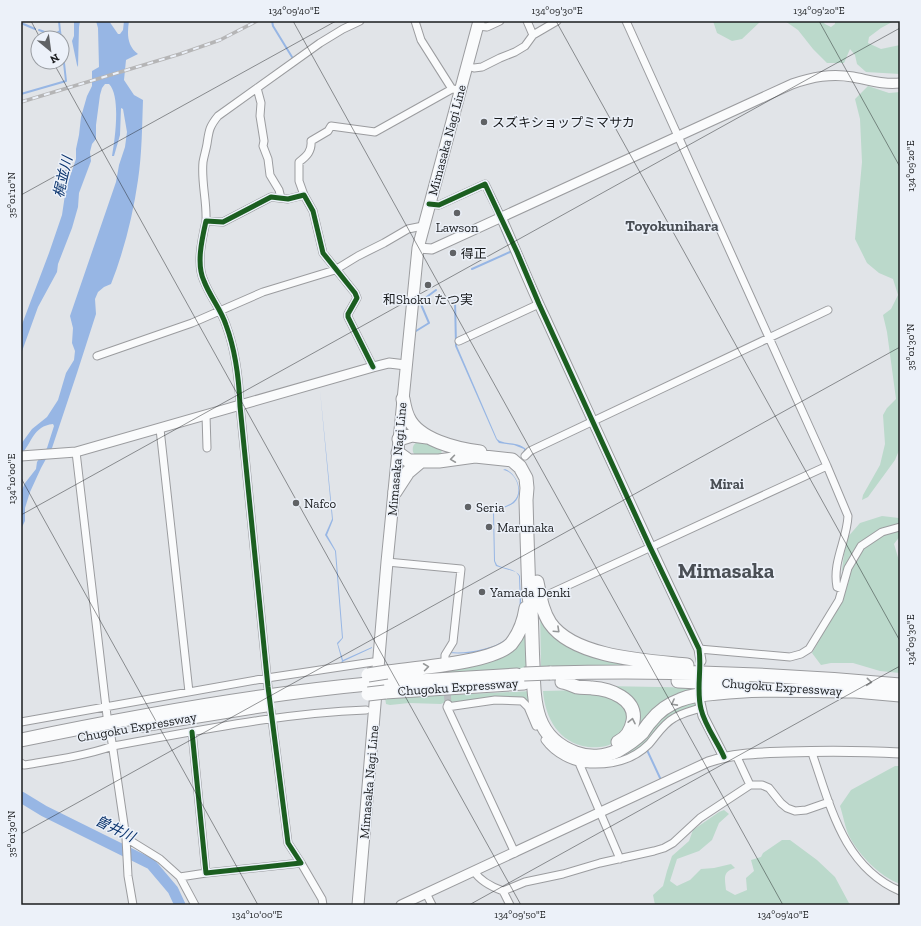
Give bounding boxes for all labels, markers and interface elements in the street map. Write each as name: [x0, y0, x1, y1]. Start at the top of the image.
text: 134°09'40"E: [268, 5, 320, 17]
text: 134°09'30"E: [531, 5, 583, 17]
text: 134°09'20"E: [793, 5, 845, 17]
north arrow: [30, 30, 70, 70]
text: N: [47, 51, 61, 66]
street label: Mimasaka Nagi Line: [425, 83, 469, 197]
place label: スズキショップミマサカ: [492, 115, 635, 130]
marker: スズキショップミマサカ: [479, 117, 489, 127]
text: 134°09'20"E: [905, 140, 917, 192]
water label: 梶並川: [50, 153, 76, 199]
text: 35°01'10"N: [6, 171, 18, 218]
marker: Lawson: [452, 208, 462, 218]
district label: Toyokunihara: [625, 217, 719, 235]
place label: Lawson: [436, 220, 479, 235]
place label: 得正: [461, 246, 487, 261]
marker: 得正: [448, 248, 458, 258]
marker: 和Shoku たつ実: [423, 280, 433, 290]
place label: 和Shoku たつ実: [383, 292, 473, 307]
text: 35°01'30"N: [905, 323, 917, 371]
street label: Mimasaka Nagi Line: [385, 401, 409, 517]
text: 134°10'00"E: [6, 454, 18, 504]
one-way arrow: [450, 454, 456, 463]
district label: Mirai: [710, 476, 744, 493]
place label: Nafco: [304, 496, 337, 511]
marker: Nafco: [291, 498, 301, 508]
place label: Seria: [476, 500, 505, 515]
marker: Seria: [463, 502, 473, 512]
place label: Marunaka: [497, 520, 555, 535]
marker: Marunaka: [484, 522, 494, 532]
district label: Mimasaka: [678, 558, 775, 583]
place label: Yamada Denki: [489, 585, 571, 600]
marker: Yamada Denki: [477, 587, 487, 597]
text: 134°09'30"E: [905, 614, 917, 666]
one-way arrow: [553, 625, 560, 632]
one-way arrow: [423, 663, 429, 672]
street label: Chugoku Expressway: [397, 675, 519, 699]
street label: Chugoku Expressway: [721, 675, 843, 699]
one-way arrow: [866, 678, 872, 687]
one-way arrow: [671, 698, 678, 706]
street label: Chugoku Expressway: [76, 709, 198, 745]
one-way arrow: [628, 718, 636, 725]
street label: Mimasaka Nagi Line: [357, 724, 381, 840]
text: 35°01'30"N: [6, 810, 18, 858]
water label: 曽井川: [92, 812, 139, 847]
text: 134°10'00"E: [232, 909, 282, 921]
text: 134°09'50"E: [494, 909, 546, 921]
text: 134°09'40"E: [757, 909, 809, 921]

